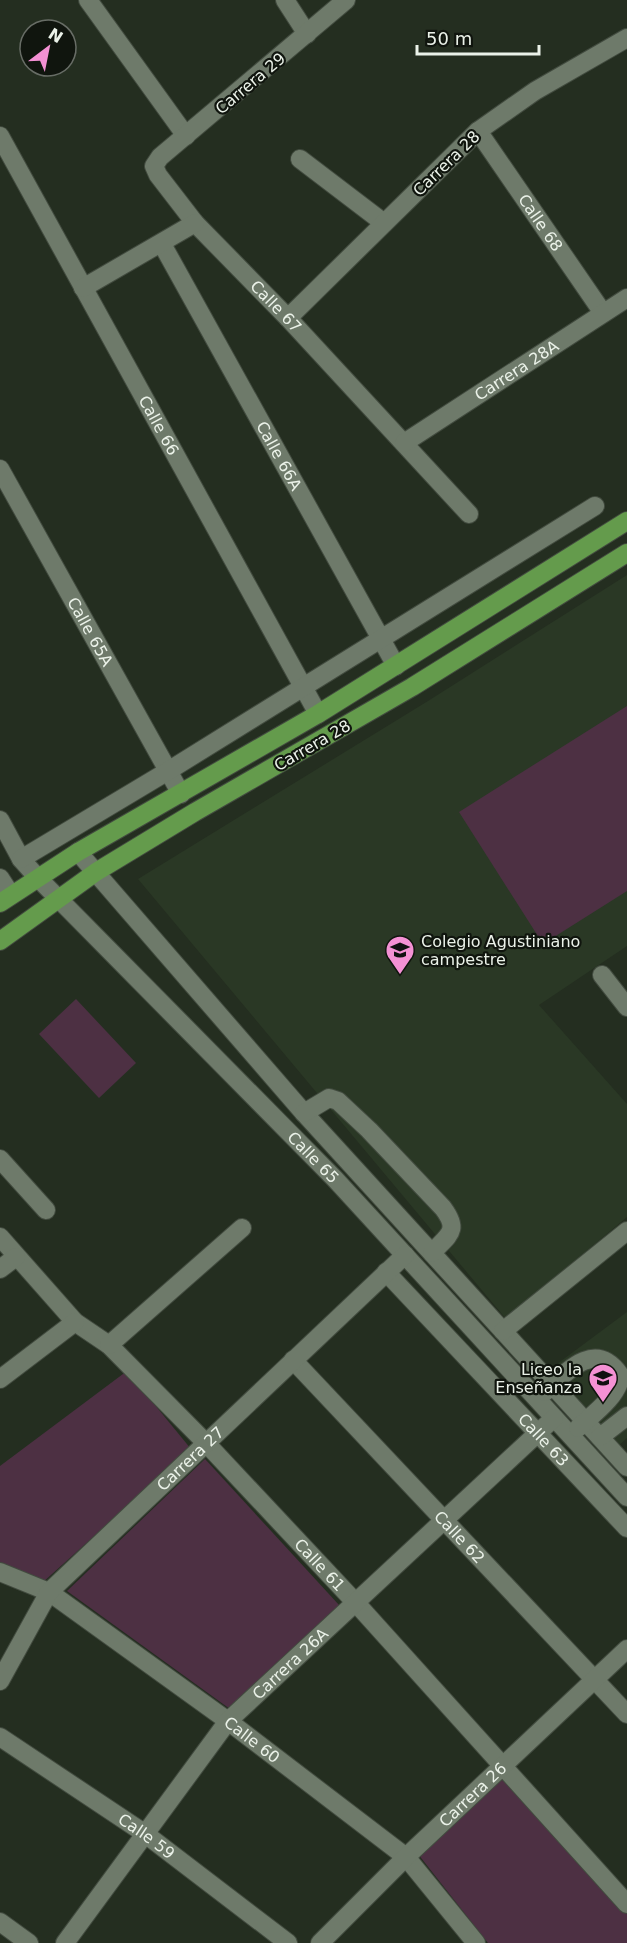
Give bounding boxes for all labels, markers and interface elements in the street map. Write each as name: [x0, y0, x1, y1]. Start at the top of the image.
north arrow: [18, 18, 78, 78]
scale bar: [417, 18, 538, 56]
text: N: [45, 24, 66, 47]
text: 50 m: [426, 28, 472, 49]
street label: Carrera 29: [212, 49, 289, 118]
street label: Carrera 28: [409, 127, 484, 200]
street label: Calle 68: [514, 191, 567, 255]
street label: Calle 67: [246, 277, 305, 337]
street label: Carrera 28A: [471, 336, 562, 405]
street label: Calle 66: [135, 392, 183, 459]
street label: Calle 66A: [252, 418, 306, 494]
street label: Calle 65A: [63, 594, 117, 670]
street label: Carrera 28: [271, 716, 354, 775]
place label: Colegio Agustiniano campestre: [421, 932, 580, 969]
school or university icon: Colegio Agustiniano campestre: [384, 934, 416, 976]
street label: Calle 65: [283, 1128, 343, 1187]
place label: Liceo la Enseñanza: [495, 1360, 582, 1397]
school or university icon: Liceo la Enseñanza: [587, 1362, 619, 1404]
street label: Calle 63: [514, 1410, 573, 1470]
street label: Carrera 27: [153, 1423, 228, 1495]
street label: Calle 62: [430, 1507, 489, 1567]
street label: Calle 61: [290, 1535, 349, 1595]
street label: Carrera 26A: [249, 1624, 332, 1703]
street label: Calle 60: [220, 1713, 284, 1767]
street label: Carrera 26: [435, 1759, 510, 1831]
street label: Calle 59: [115, 1810, 178, 1863]

